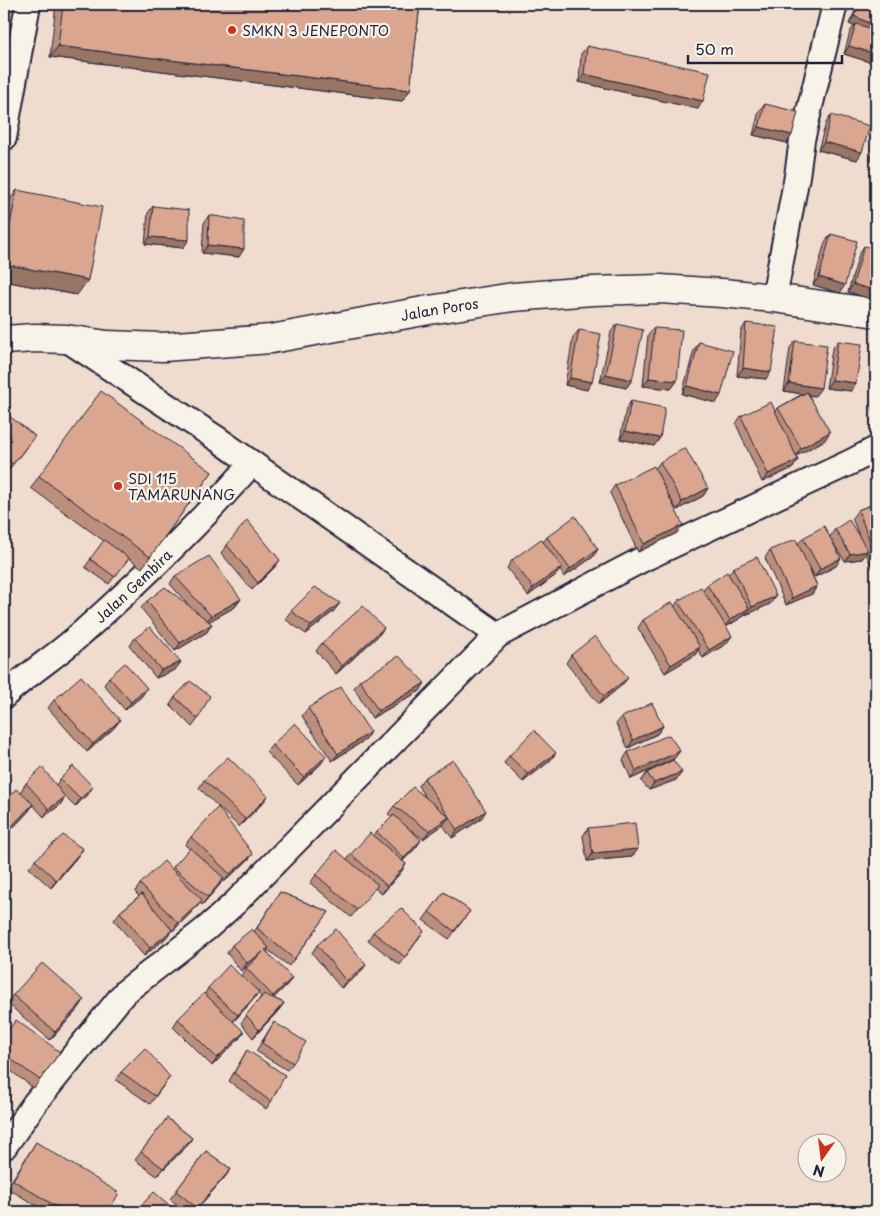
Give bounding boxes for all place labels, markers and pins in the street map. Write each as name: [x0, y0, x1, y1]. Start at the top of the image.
place label: SMKN 3 JENEPONTO: [242, 20, 389, 41]
marker: SMKN 3 JENEPONTO: [226, 24, 238, 36]
place label: SDI 115 TAMARUNANG: [128, 468, 236, 505]
marker: SDI 115 TAMARUNANG: [112, 480, 124, 492]

